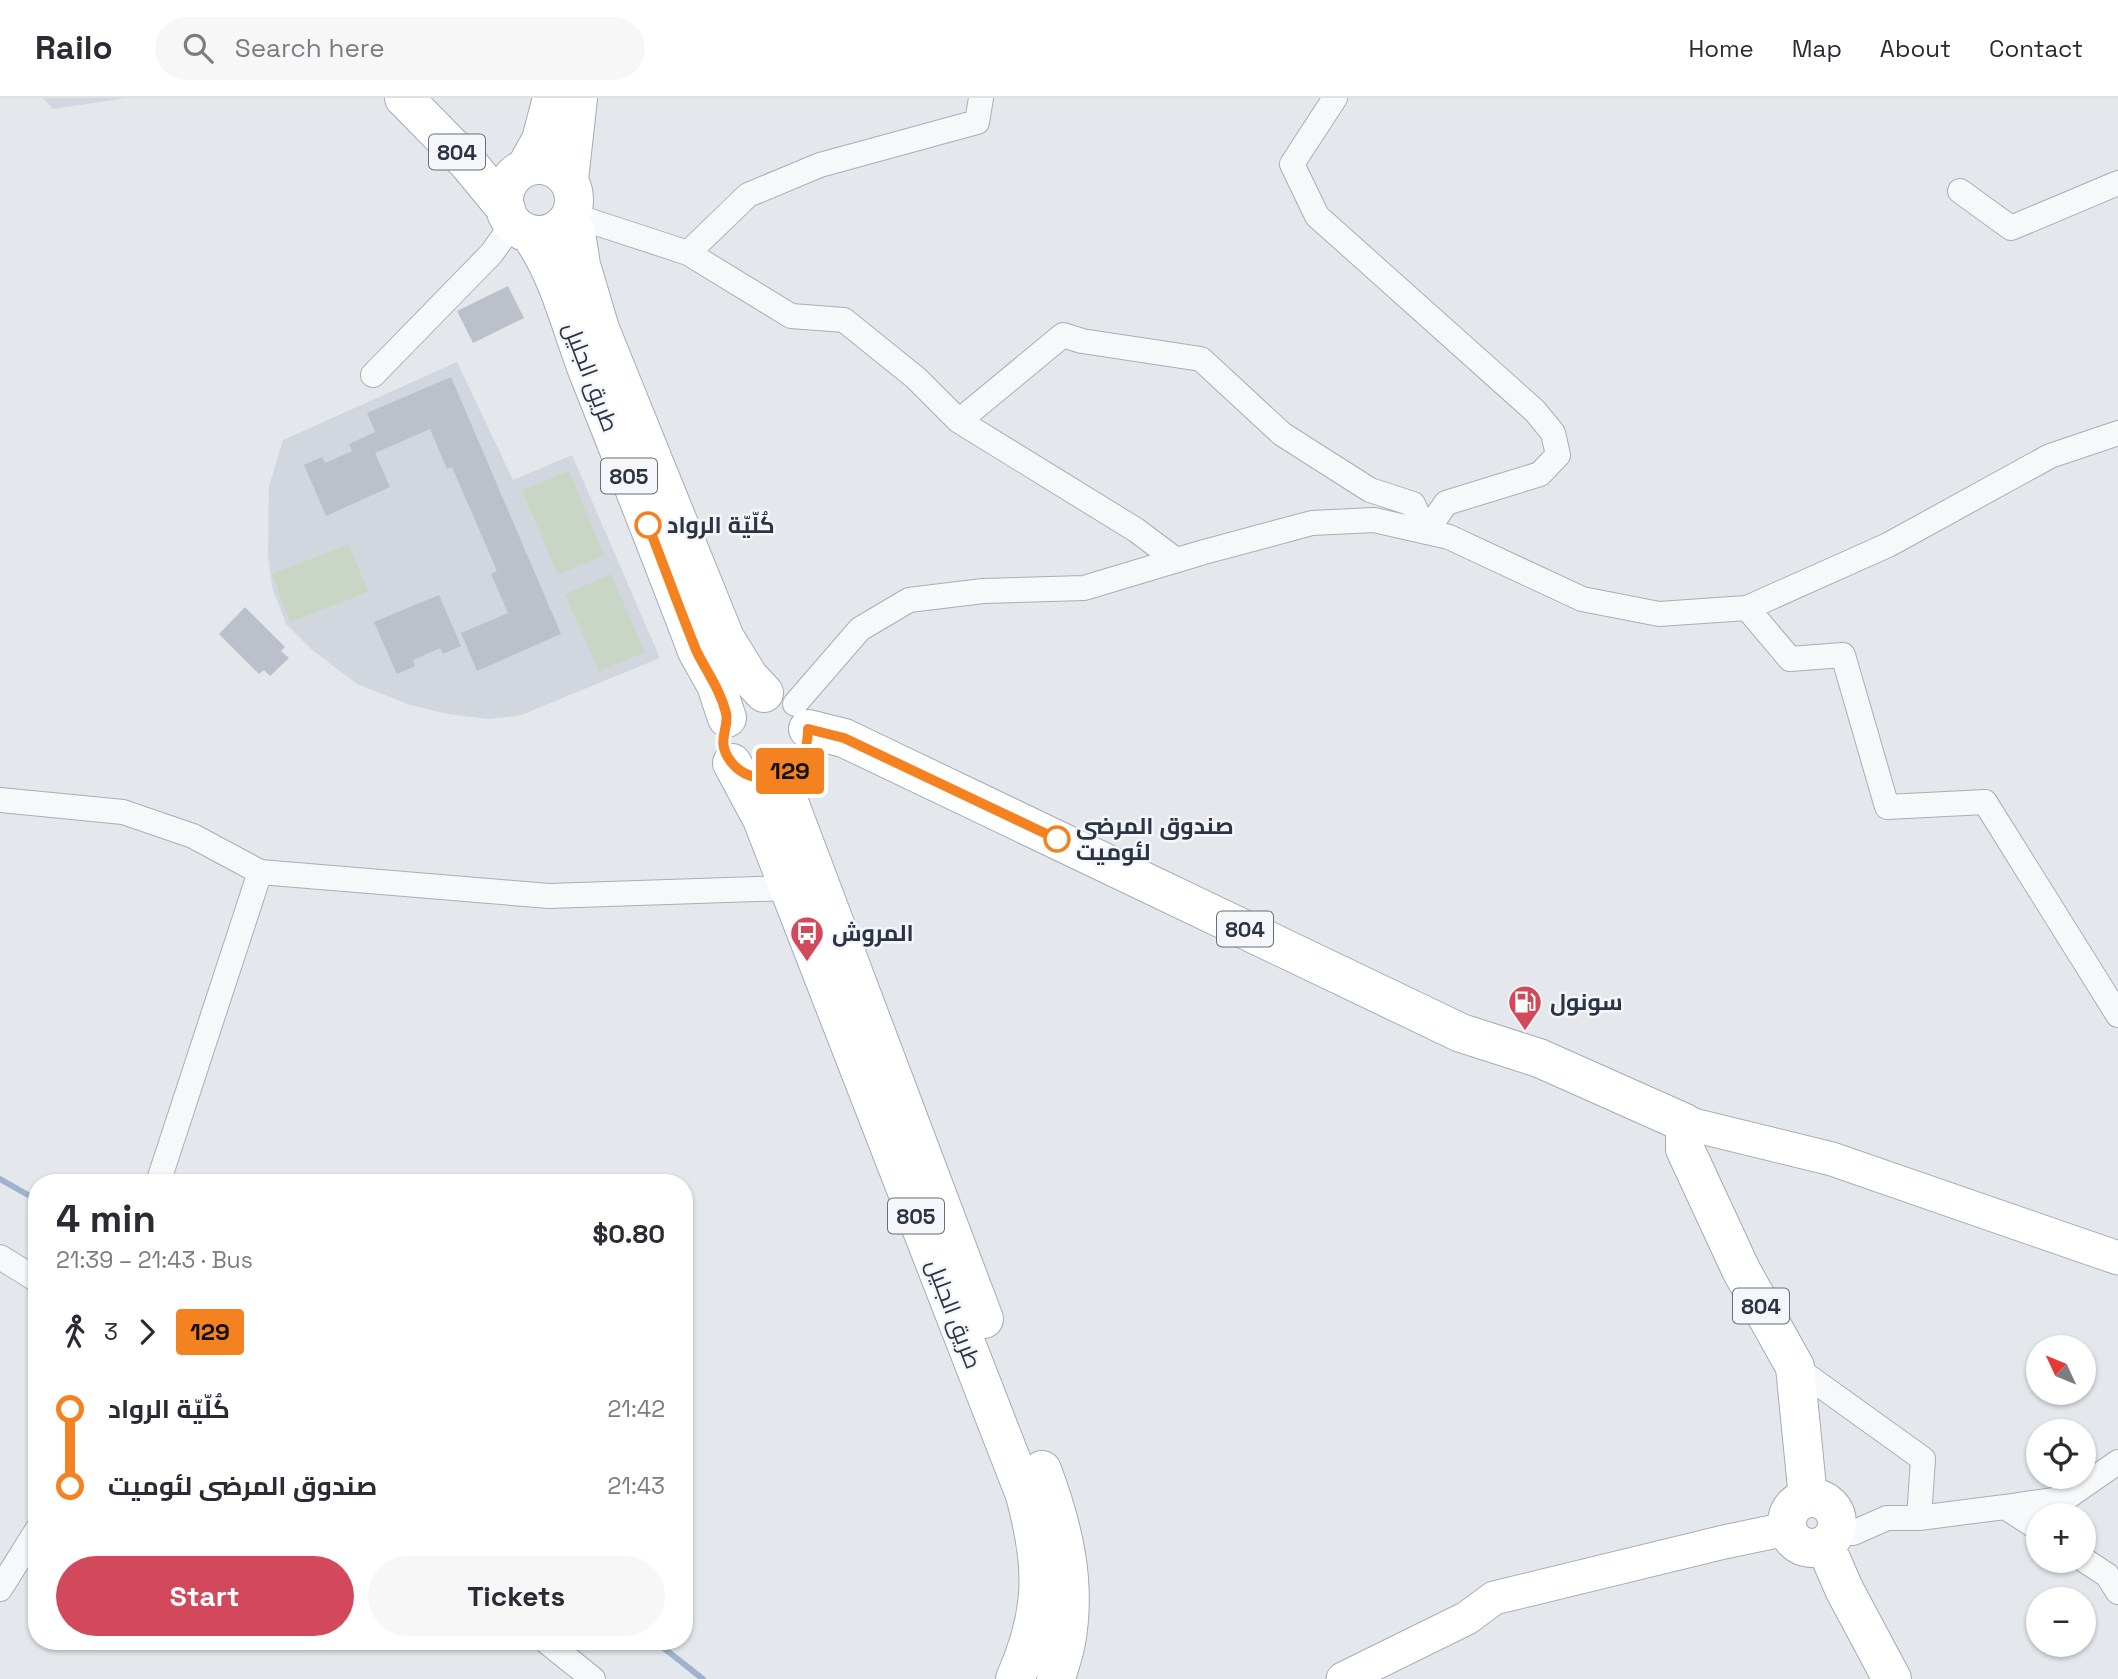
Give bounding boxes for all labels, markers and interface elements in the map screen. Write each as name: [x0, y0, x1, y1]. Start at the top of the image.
search box: [155, 17, 645, 80]
text: Railo: [35, 27, 113, 69]
icon: search: [179, 29, 217, 67]
text: Search here: [235, 31, 385, 65]
text: Home: [1688, 33, 1754, 64]
text: Map: [1792, 33, 1842, 64]
text: About: [1880, 33, 1951, 64]
text: Contact: [1989, 33, 2083, 64]
road number: 804: [429, 134, 485, 170]
street label: طريق الجليل: [556, 318, 626, 436]
road number: 805: [601, 458, 657, 494]
place label: كُلّيّة الرواد: [667, 510, 775, 540]
marker: كُلّيّة الرواد: [635, 512, 661, 538]
line badge: 129: [750, 748, 830, 794]
text: 129: [770, 755, 810, 786]
place label: صندوق المرضى لئوميت: [1076, 811, 1234, 867]
marker: صندوق المرضى لئوميت: [1044, 826, 1070, 852]
road number: 804: [1217, 912, 1273, 946]
bus stop icon: المروش: [788, 914, 826, 963]
place label: المروش: [832, 918, 914, 948]
fuel station icon: سونول: [1506, 983, 1544, 1032]
place label: سونول: [1550, 987, 1623, 1017]
text: 4 min: [56, 1195, 156, 1243]
road number: 805: [888, 1198, 944, 1234]
text: $0.80: [593, 1217, 665, 1251]
text: 21:39 – 21:43 · Bus: [56, 1245, 253, 1275]
street label: طريق الجليل: [919, 1255, 989, 1373]
road number: 804: [1733, 1288, 1789, 1324]
icon: walk: [56, 1313, 94, 1351]
icon: forward: [128, 1313, 166, 1351]
text: 129: [190, 1316, 230, 1347]
text: 3: [104, 1317, 118, 1347]
north arrow: [2026, 1335, 2096, 1405]
map controls: [2026, 1335, 2096, 1657]
text: كُلّيّة الرواد: [108, 1392, 230, 1426]
text: 21:42: [607, 1394, 665, 1424]
button: locate: [2026, 1419, 2096, 1489]
text: صندوق المرضى لئوميت: [108, 1469, 377, 1503]
text: 21:43: [607, 1471, 665, 1501]
button: +: [2026, 1503, 2096, 1573]
button: Start: [56, 1556, 354, 1636]
button: Tickets: [368, 1556, 665, 1636]
button: −: [2026, 1587, 2096, 1657]

